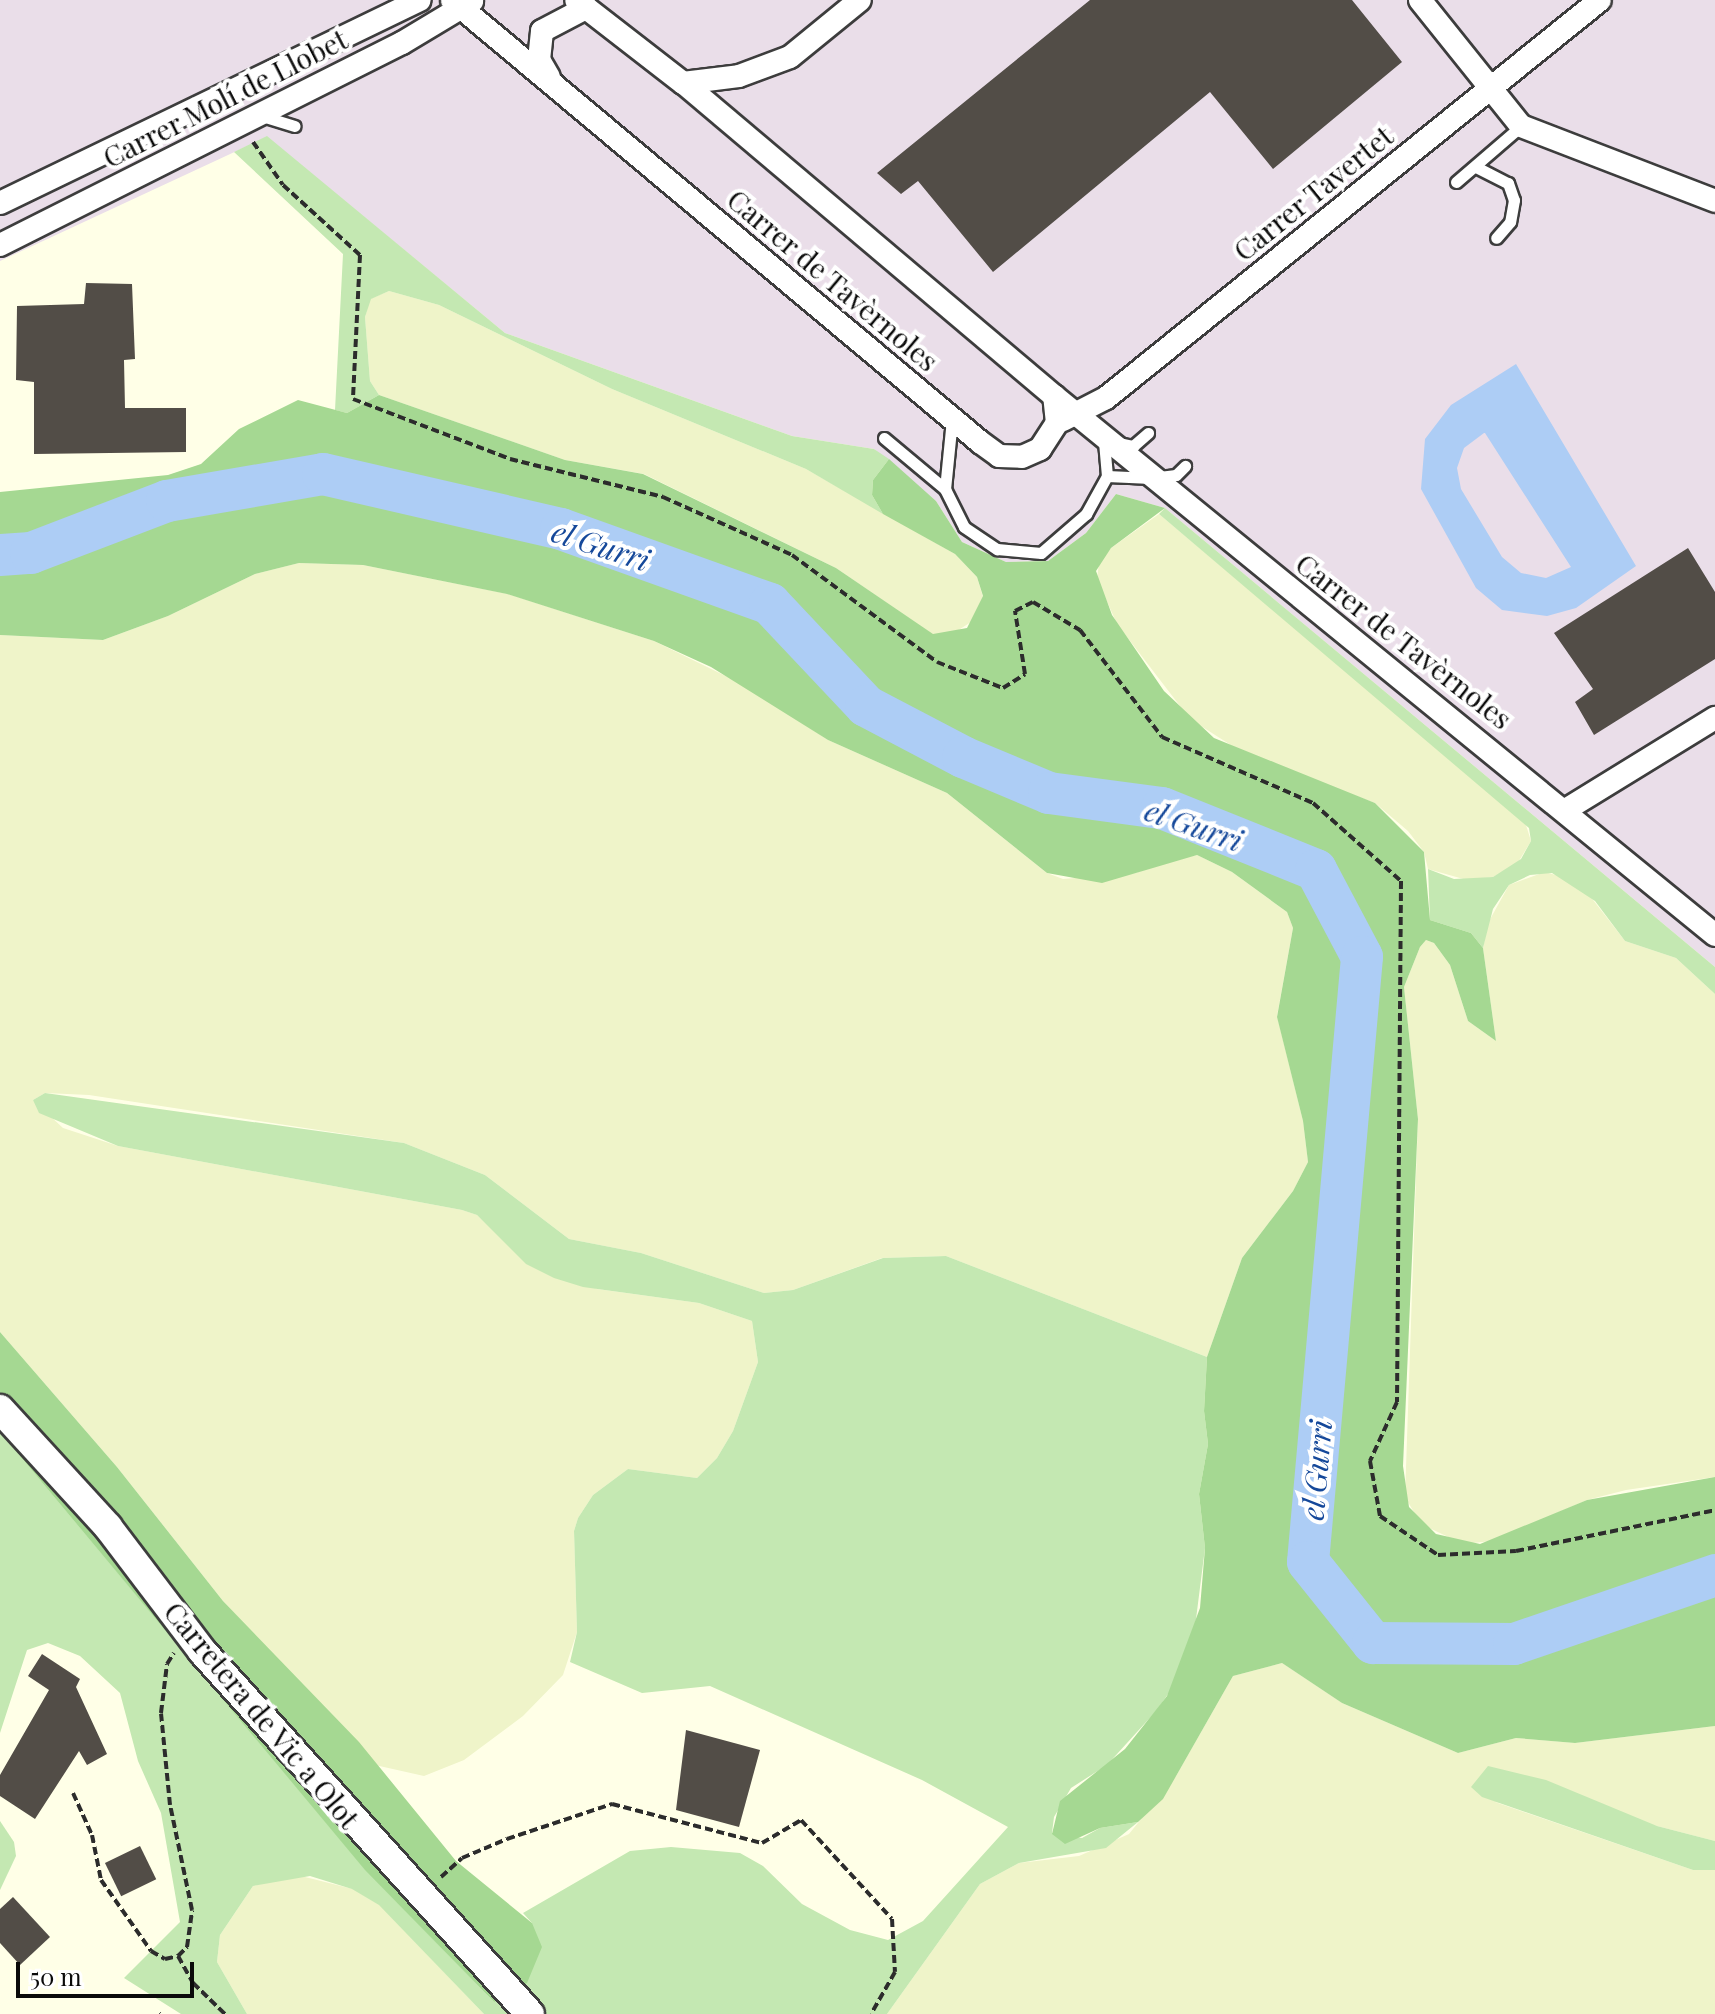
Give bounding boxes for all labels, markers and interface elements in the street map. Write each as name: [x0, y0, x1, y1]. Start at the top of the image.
street label: Carrer Molí de Llobet: [97, 22, 353, 174]
street label: Carrer Tavertet: [1226, 118, 1400, 268]
street label: Carrer de Tavèrnoles: [720, 182, 946, 378]
water label: el Gurri: [547, 512, 655, 578]
street label: Carrer de Tavèrnoles: [1289, 546, 1519, 736]
water label: el Gurri: [1140, 791, 1248, 859]
water label: el Gurri: [1294, 1418, 1338, 1522]
street label: Carretera de Vic a Olot: [157, 1594, 367, 1836]
scale bar: [20, 1946, 198, 1996]
text: 50 m: [30, 1960, 82, 1992]

